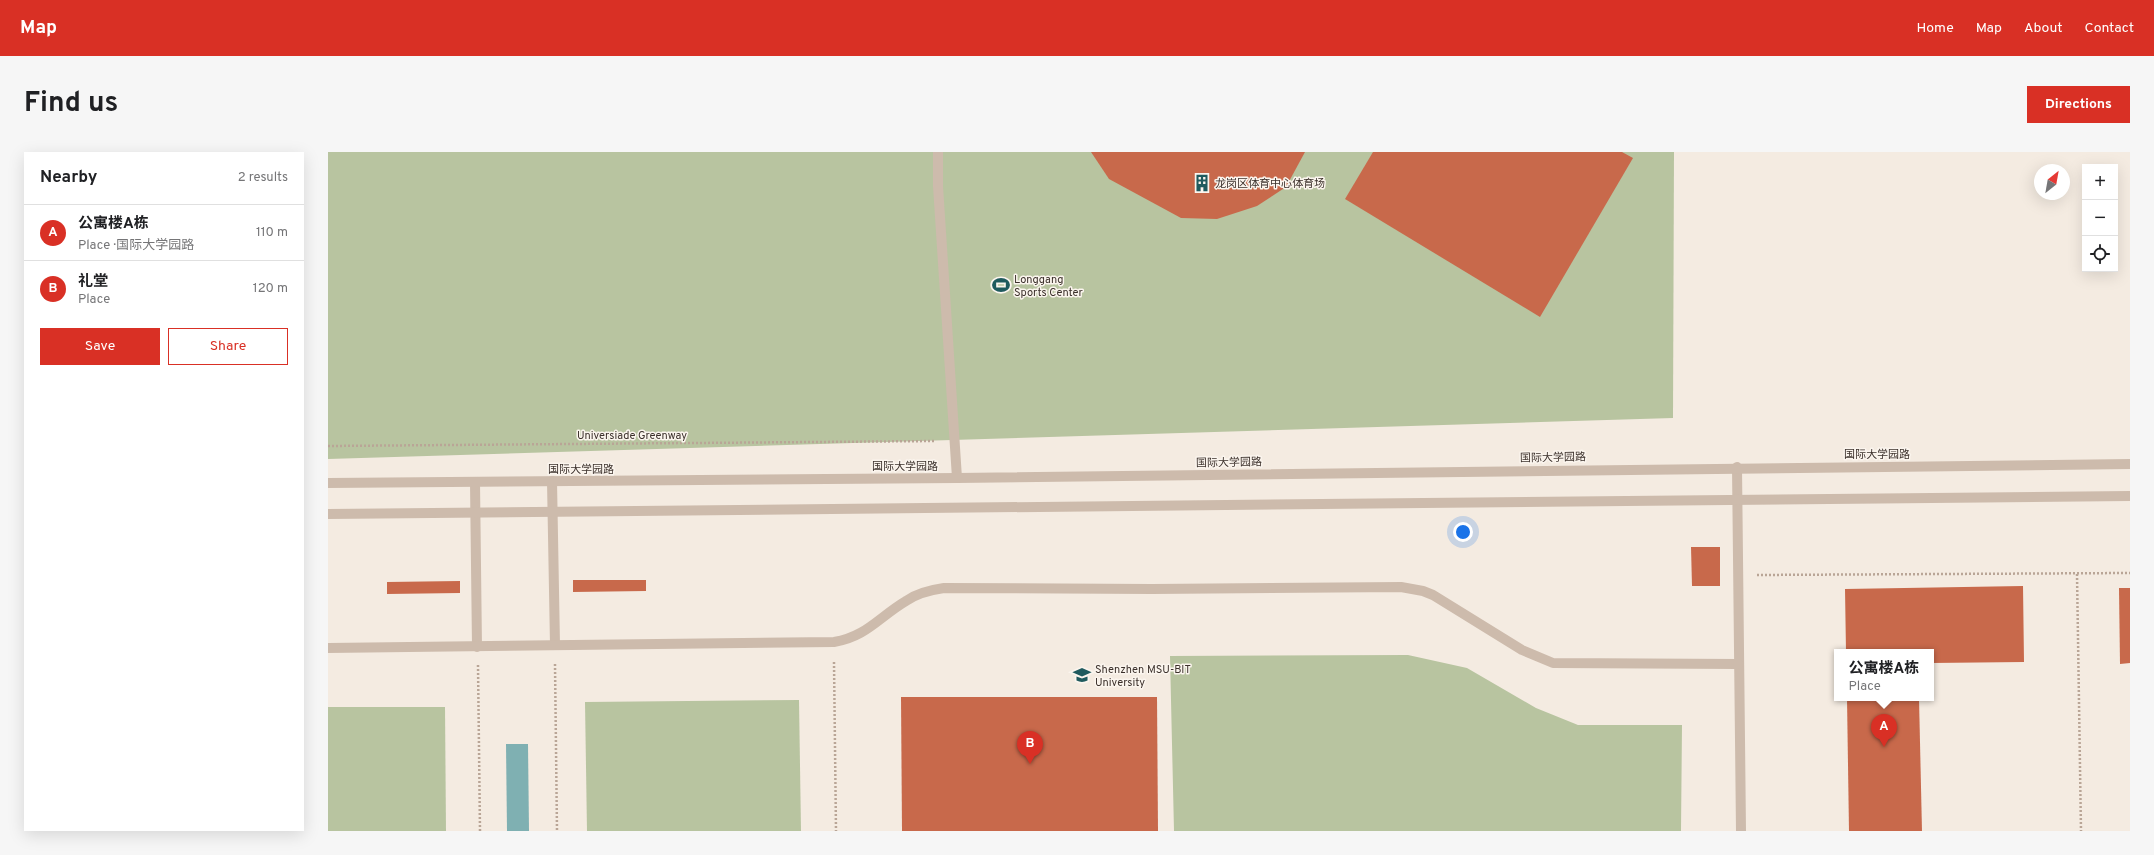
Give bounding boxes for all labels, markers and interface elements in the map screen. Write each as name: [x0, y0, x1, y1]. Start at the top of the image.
text: Map: [20, 16, 57, 40]
text: Home: [1917, 20, 1954, 37]
text: Map: [1976, 20, 2002, 37]
text: About: [2024, 20, 2063, 37]
text: Contact: [2085, 20, 2134, 37]
text: Find us: [24, 86, 118, 122]
button: Directions: [2027, 86, 2130, 123]
north arrow: [2034, 164, 2070, 200]
map controls: [2082, 164, 2118, 272]
button: +: [2082, 164, 2118, 200]
text: Nearby: [40, 167, 97, 189]
text: 2 results: [238, 170, 288, 186]
building icon: 龙岗区体育中心体育场: [1192, 173, 1212, 193]
place label: 龙岗区体育中心体育场: [1215, 177, 1325, 191]
button: −: [2082, 200, 2118, 236]
text: 公寓楼A栋: [78, 215, 149, 234]
text: A: [48, 225, 58, 241]
text: 110 m: [256, 225, 288, 241]
button: locate: [2082, 236, 2118, 272]
text: Place · 国际大学园路: [78, 238, 194, 254]
text: 礼堂: [78, 273, 108, 292]
place label: Longgang Sports Center: [1014, 273, 1084, 300]
sports icon: Longgang Sports Center: [991, 275, 1011, 295]
text: B: [49, 281, 57, 297]
text: 120 m: [253, 281, 288, 297]
text: Place: [78, 292, 110, 308]
button: Save: [40, 328, 160, 365]
button: Share: [168, 328, 288, 365]
street label: Universiade Greenway: [577, 429, 687, 443]
street label: 国际大学园路: [1844, 448, 1910, 462]
street label: 国际大学园路: [1520, 450, 1586, 466]
street label: 国际大学园路: [1196, 455, 1262, 471]
street label: 国际大学园路: [872, 460, 938, 474]
street label: 国际大学园路: [548, 463, 614, 477]
your location: [1453, 522, 1473, 542]
popup: [1834, 649, 1934, 701]
text: 公寓楼A栋: [1849, 660, 1919, 679]
place label: Shenzhen MSU-BIT University: [1095, 663, 1191, 690]
school or university icon: Shenzhen MSU-BIT University: [1072, 665, 1092, 685]
text: Place: [1849, 679, 1881, 695]
pin: A: [1871, 714, 1897, 747]
pin: B: [1017, 731, 1043, 764]

